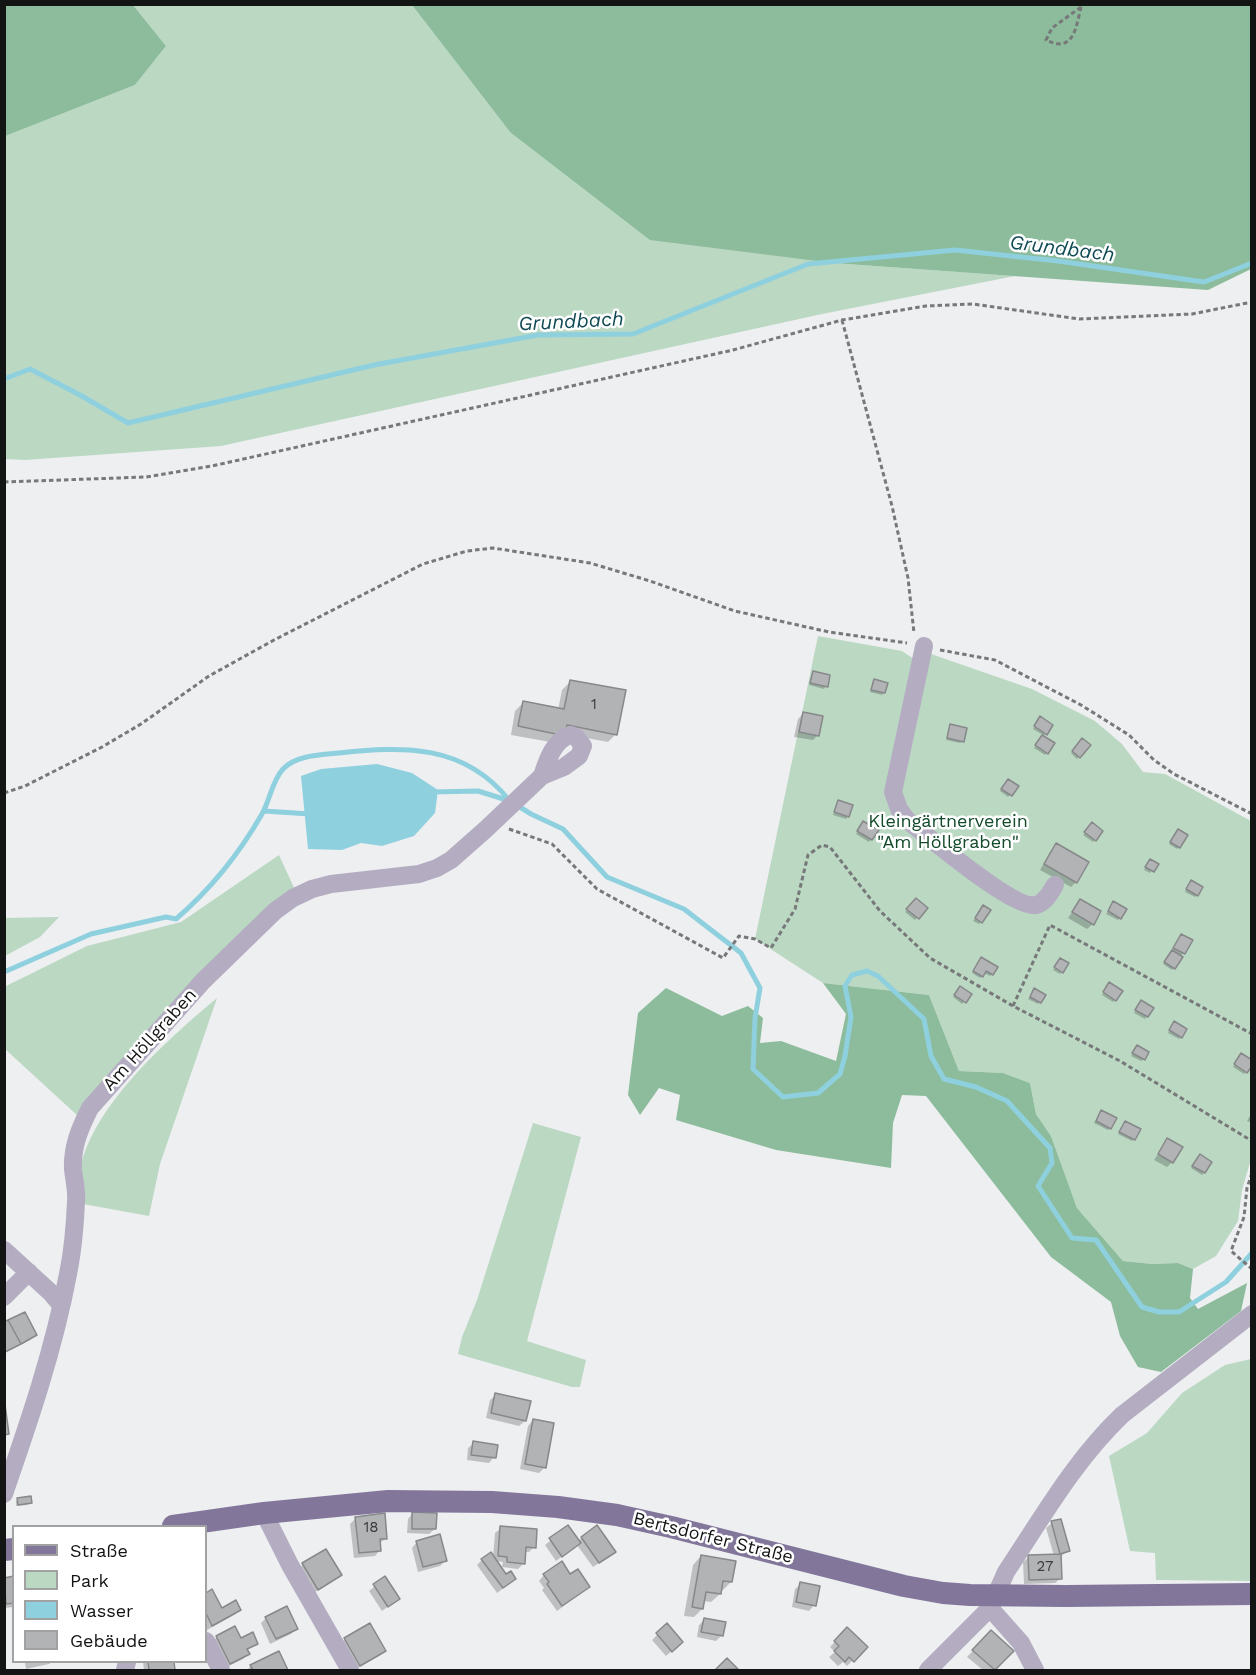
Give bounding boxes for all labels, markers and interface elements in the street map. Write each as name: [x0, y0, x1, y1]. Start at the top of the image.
water label: Grundbach: [1008, 231, 1116, 267]
water label: Grundbach: [518, 307, 624, 337]
house number: 1: [591, 696, 597, 714]
park label: Kleingärtnerverein "Am Höllgraben": [868, 811, 1028, 854]
street label: Am Höllgraben: [99, 985, 201, 1095]
street label: Bertsdorfer Straße: [631, 1508, 795, 1568]
house number: 18: [363, 1519, 379, 1537]
legend: [12, 1525, 207, 1663]
text: Straße: [70, 1540, 128, 1561]
house number: 27: [1037, 1558, 1053, 1576]
text: Park: [70, 1570, 109, 1591]
text: Wasser: [70, 1600, 133, 1621]
text: Gebäude: [70, 1630, 148, 1651]

